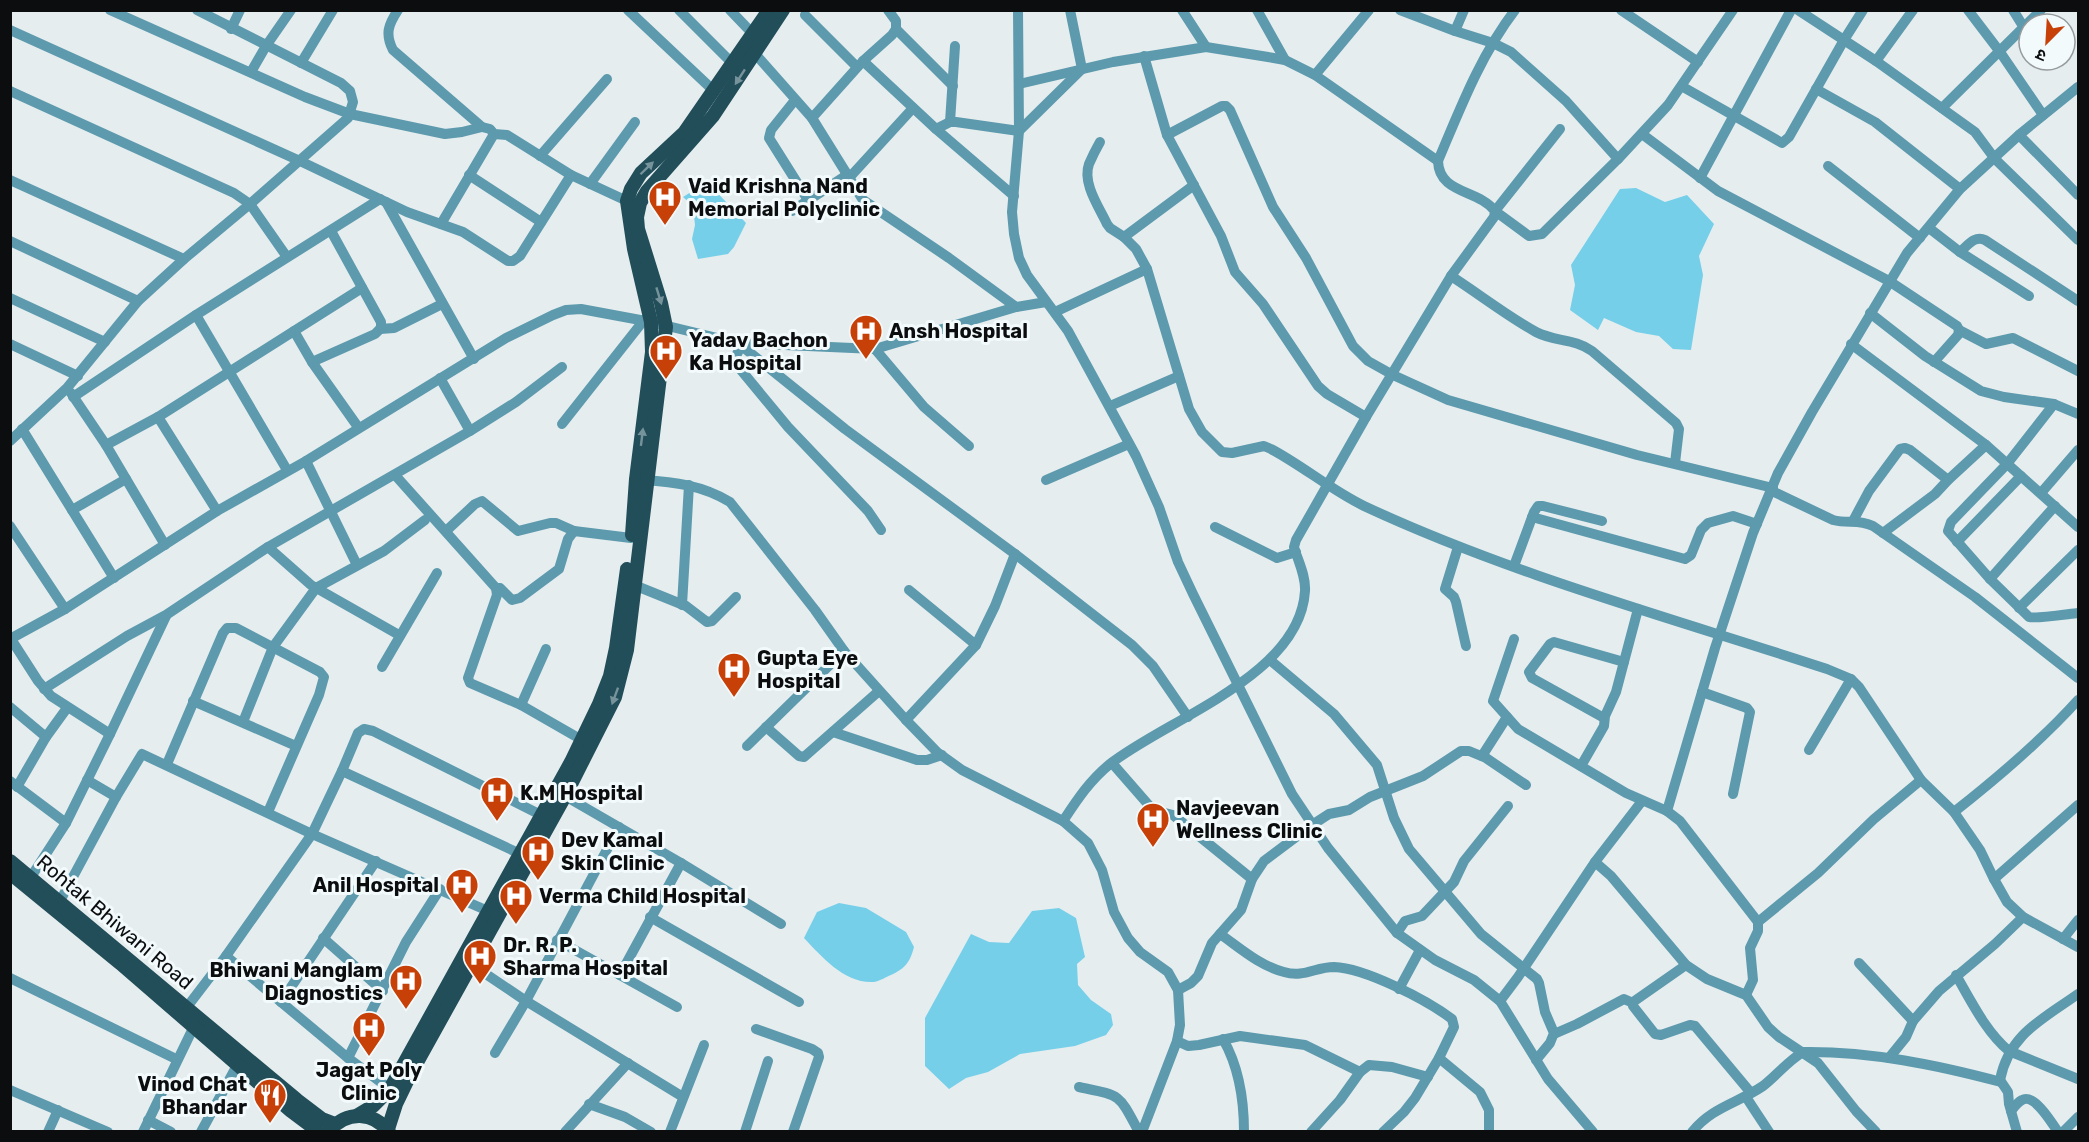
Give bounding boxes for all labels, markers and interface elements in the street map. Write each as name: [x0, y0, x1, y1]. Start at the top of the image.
north arrow: [2017, 12, 2077, 72]
text: उ: [2032, 44, 2049, 66]
one-way arrow: [735, 69, 746, 85]
one-way arrow: [640, 161, 655, 175]
place label: Vaid Krishna Nand Memorial Polyclinic: [688, 174, 880, 221]
hospital icon: Vaid Krishna Nand Memorial Polyclinic: [647, 179, 683, 226]
one-way arrow: [655, 287, 664, 305]
hospital icon: Ansh Hospital: [848, 313, 884, 360]
place label: Ansh Hospital: [889, 319, 1028, 343]
place label: Yadav Bachon Ka Hospital: [689, 328, 828, 375]
hospital icon: Yadav Bachon Ka Hospital: [648, 333, 684, 380]
one-way arrow: [637, 427, 646, 446]
place label: Gupta Eye Hospital: [757, 646, 858, 693]
hospital icon: Gupta Eye Hospital: [716, 651, 752, 698]
one-way arrow: [610, 687, 619, 705]
hospital icon: K.M Hospital: [479, 775, 515, 822]
place label: K.M Hospital: [520, 781, 643, 805]
place label: Navjeevan Wellness Clinic: [1176, 796, 1323, 843]
hospital icon: Navjeevan Wellness Clinic: [1135, 801, 1171, 848]
place label: Dev Kamal Skin Clinic: [561, 828, 665, 875]
hospital icon: Dev Kamal Skin Clinic: [520, 834, 556, 881]
street label: Rohtak Bhiwani Road: [32, 850, 198, 994]
hospital icon: Anil Hospital: [444, 867, 480, 914]
place label: Anil Hospital: [313, 873, 439, 897]
hospital icon: Verma Child Hospital: [498, 878, 534, 925]
place label: Verma Child Hospital: [539, 884, 746, 908]
place label: Dr. R. P. Sharma Hospital: [503, 933, 668, 980]
hospital icon: Dr. R. P. Sharma Hospital: [462, 938, 498, 985]
place label: Bhiwani Manglam Diagnostics: [209, 958, 383, 1005]
hospital icon: Bhiwani Manglam Diagnostics: [388, 963, 424, 1010]
hospital icon: Jagat Poly Clinic: [351, 1010, 387, 1057]
place label: Jagat Poly Clinic: [316, 1058, 422, 1105]
place label: Vinod Chat Bhandar: [138, 1072, 247, 1119]
restaurant icon: Vinod Chat Bhandar: [252, 1077, 288, 1124]

